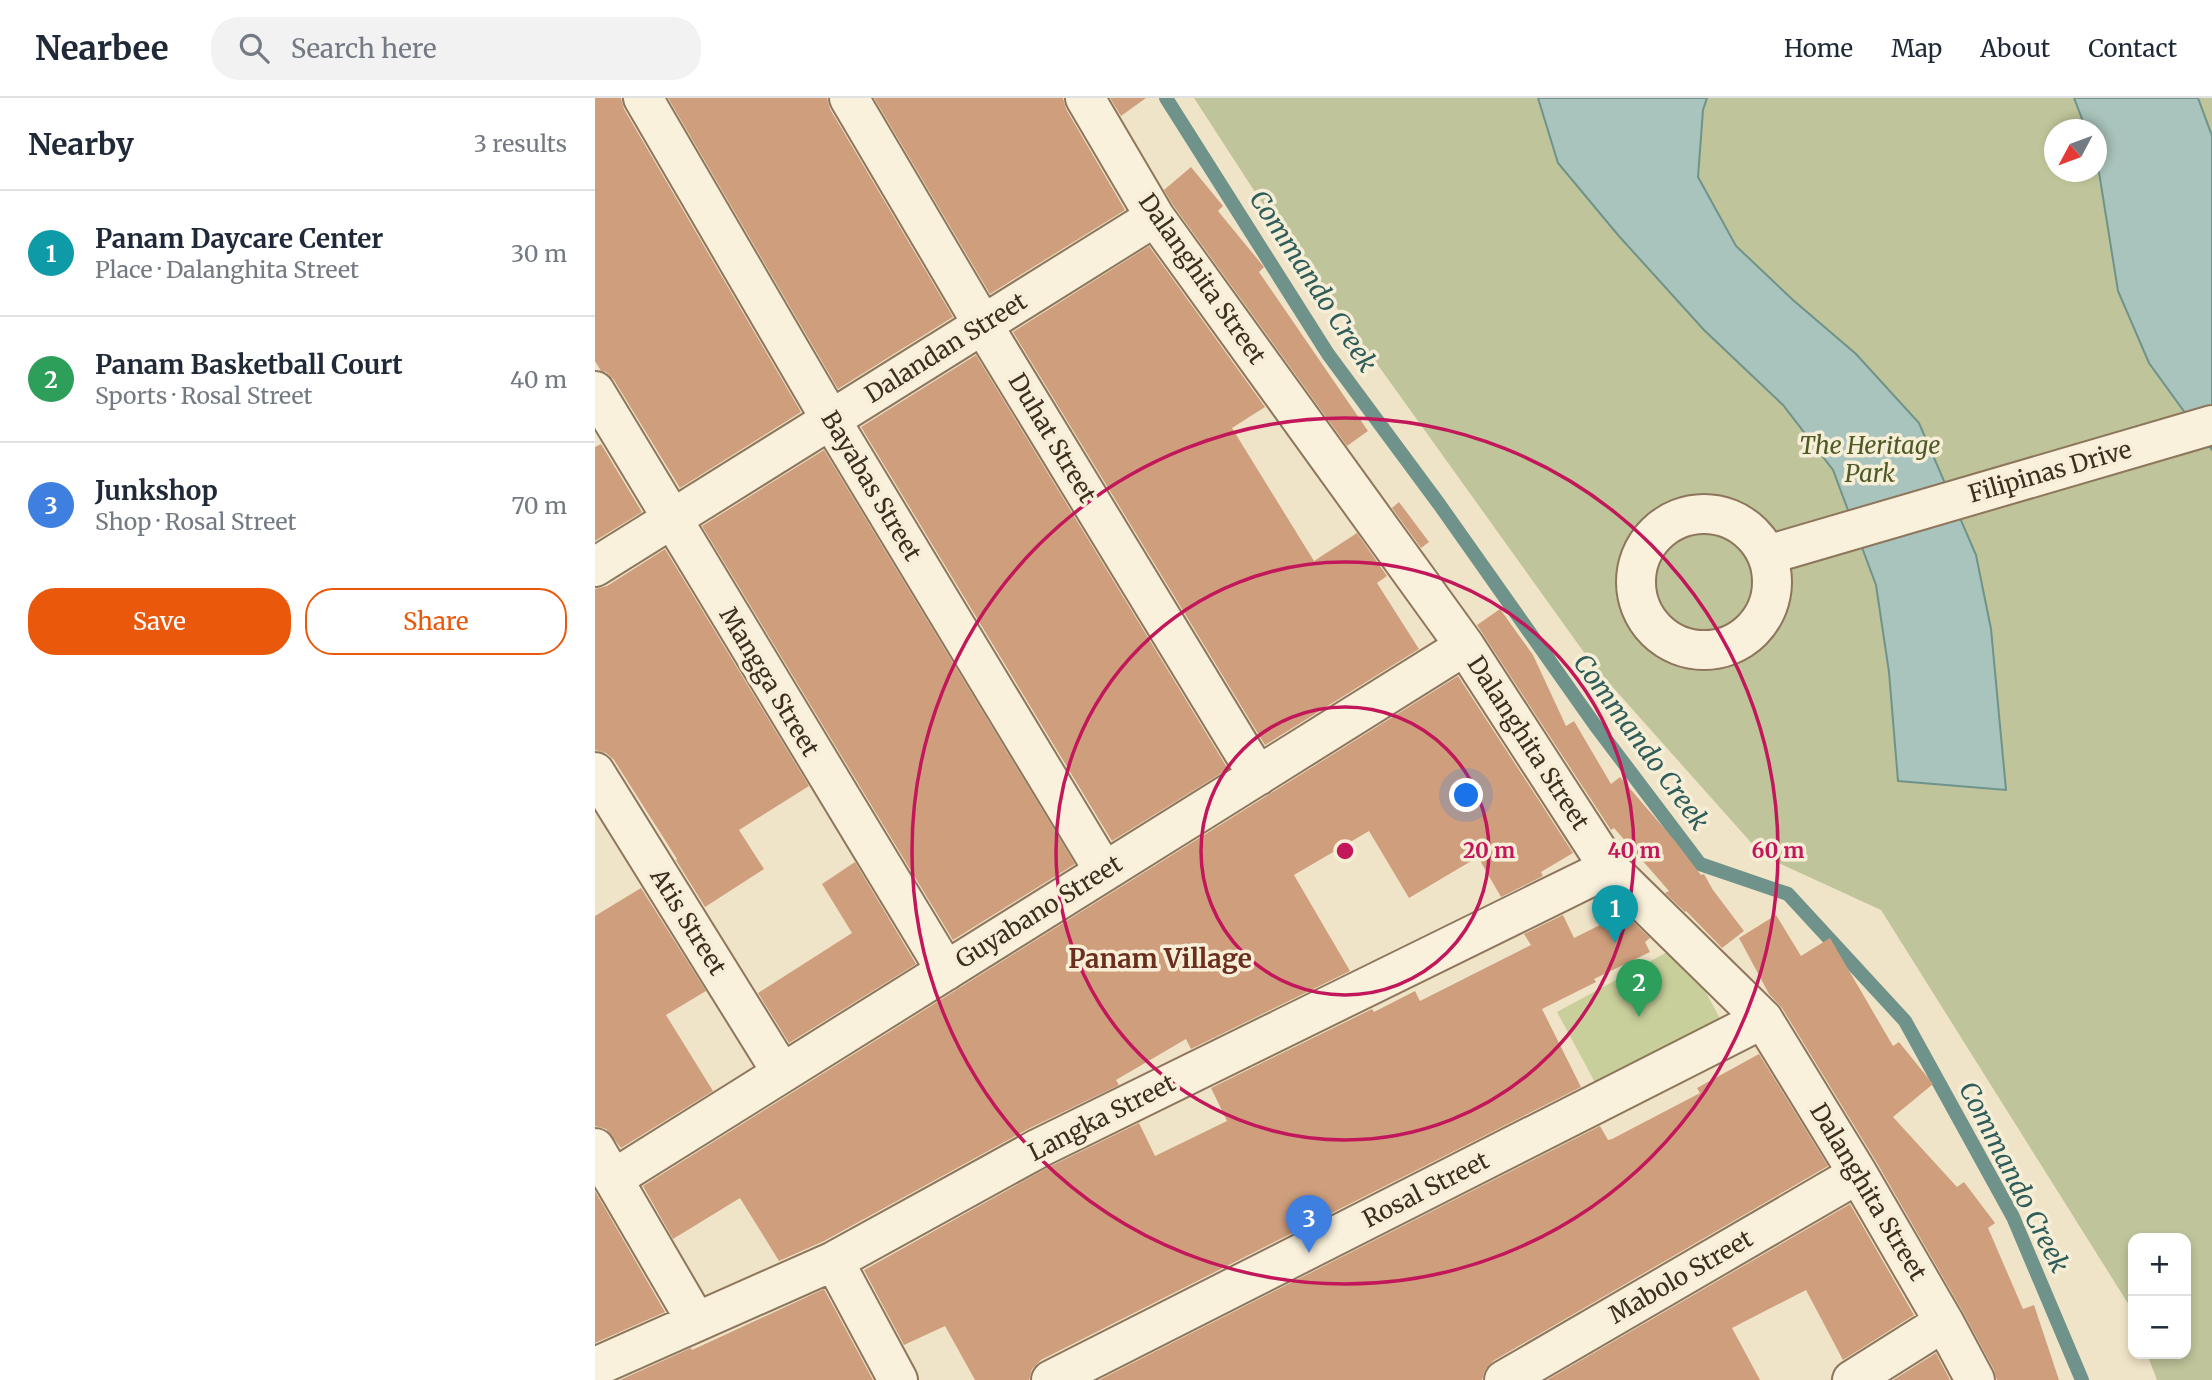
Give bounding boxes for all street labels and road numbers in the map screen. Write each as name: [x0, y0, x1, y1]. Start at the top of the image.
street label: Dalanghita Street: [1132, 187, 1273, 371]
street label: Dalandan Street: [859, 285, 1033, 410]
street label: Duhat Street: [1002, 367, 1103, 509]
street label: Bayabas Street: [815, 405, 929, 567]
street label: Filipinas Drive: [1965, 433, 2135, 510]
street label: Mangga Street: [713, 602, 826, 763]
street label: Dalanghita Street: [1461, 650, 1597, 836]
street label: Guyabano Street: [950, 848, 1128, 975]
street label: Atis Street: [643, 862, 734, 981]
street label: Langka Street: [1023, 1067, 1181, 1168]
street label: Dalanghita Street: [1803, 1097, 1934, 1287]
street label: Rosal Street: [1357, 1144, 1495, 1235]
street label: Mabolo Street: [1603, 1223, 1759, 1330]

